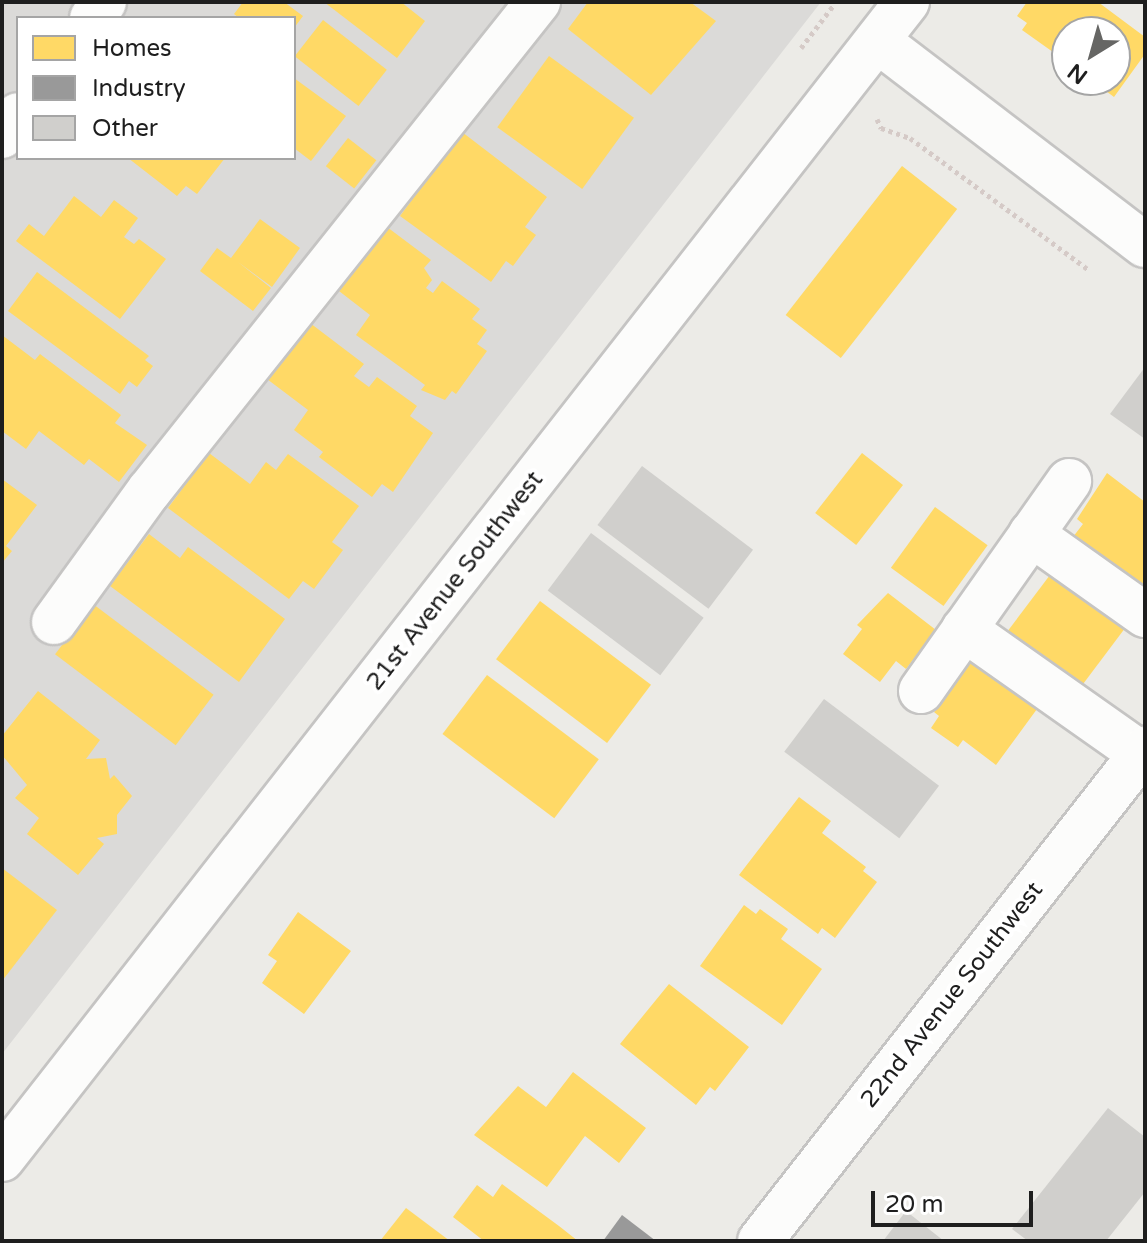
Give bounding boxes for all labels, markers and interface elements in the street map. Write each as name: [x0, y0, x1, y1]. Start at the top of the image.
legend: [16, 16, 296, 160]
north arrow: [1051, 16, 1131, 96]
text: Homes: [92, 34, 172, 63]
text: N: [1063, 58, 1093, 89]
text: Industry: [92, 74, 186, 103]
text: Other: [92, 114, 158, 143]
street label: 21st Avenue Southwest: [361, 466, 549, 696]
street label: 22nd Avenue Southwest: [855, 876, 1049, 1114]
scale bar: [875, 1175, 1037, 1225]
text: 20 m: [885, 1190, 943, 1219]

